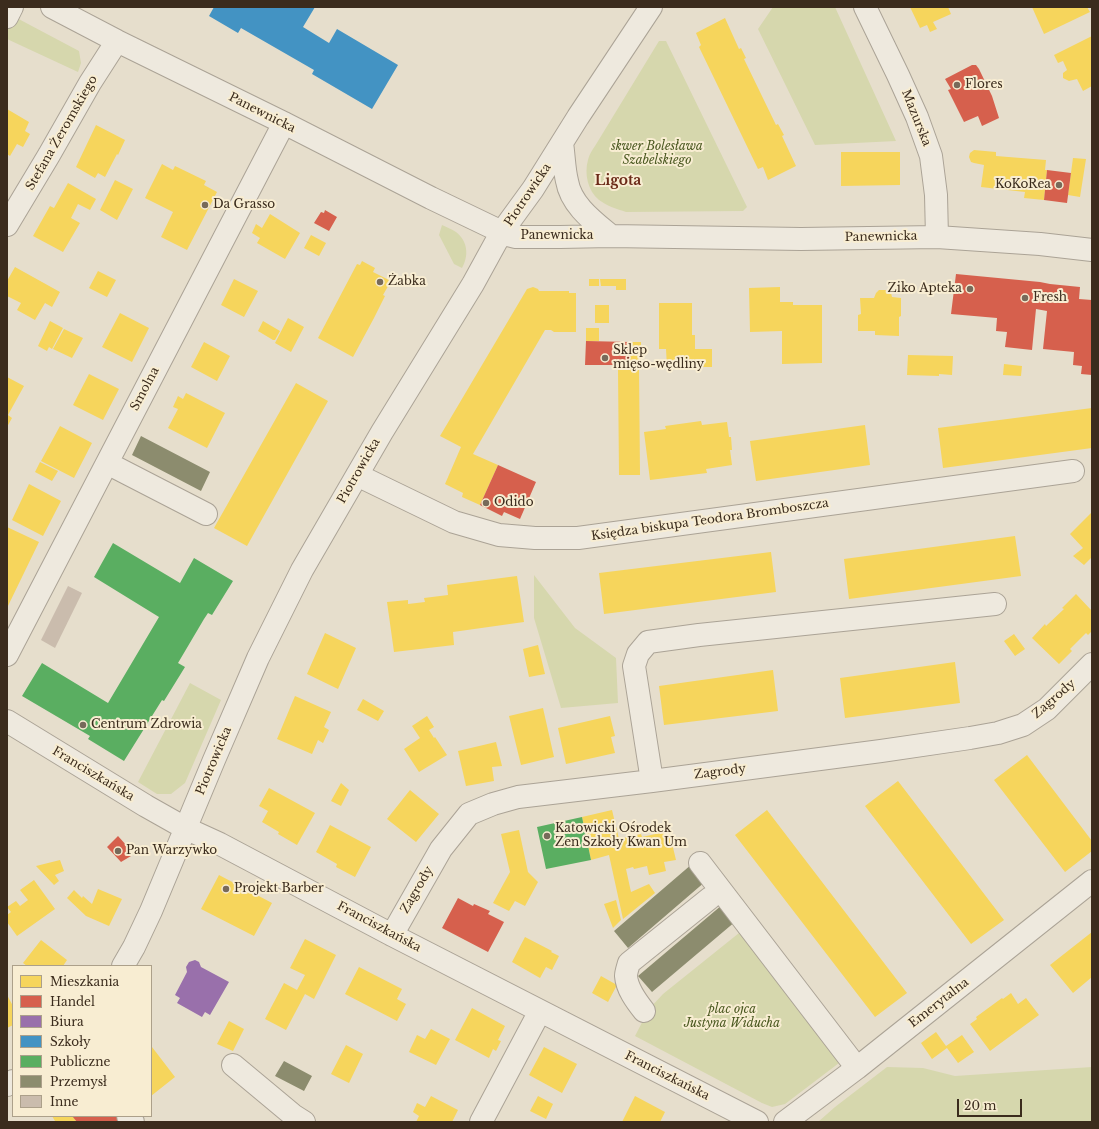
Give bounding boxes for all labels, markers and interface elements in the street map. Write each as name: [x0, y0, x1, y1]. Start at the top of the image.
street label: Stefana Żeromskiego: [23, 73, 101, 193]
place label: Flores: [965, 78, 1003, 92]
marker: Flores: [952, 80, 962, 90]
street label: Mazurska: [898, 88, 934, 148]
street label: Panewnicka: [226, 90, 298, 136]
park label: skwer Bolesława Szabelskiego: [611, 140, 703, 168]
street label: Piotrowicka: [502, 161, 554, 229]
district label: Ligota: [595, 173, 641, 189]
place label: KoKoRea: [995, 178, 1051, 192]
marker: KoKoRea: [1054, 180, 1064, 190]
place label: Da Grasso: [213, 198, 275, 212]
marker: Da Grasso: [200, 200, 210, 210]
street label: Panewnicka: [521, 229, 593, 243]
street label: Panewnicka: [844, 229, 918, 245]
place label: Żabka: [388, 275, 426, 289]
marker: Żabka: [375, 277, 385, 287]
place label: Ziko Apteka: [888, 282, 962, 296]
marker: Ziko Apteka: [965, 284, 975, 294]
place label: Fresh: [1033, 291, 1067, 305]
marker: Fresh: [1020, 293, 1030, 303]
place label: Sklep mięso-wędliny: [613, 344, 704, 372]
marker: Sklep mięso-wędliny: [600, 353, 610, 363]
street label: Smolna: [128, 365, 162, 413]
street label: Piotrowicka: [335, 436, 383, 506]
place label: Odido: [494, 496, 533, 510]
street label: Księdza biskupa Teodora Bromboszcza: [590, 496, 830, 544]
marker: Odido: [481, 498, 491, 508]
street label: Zagrody: [1030, 676, 1078, 722]
place label: Centrum Zdrowia: [91, 718, 202, 732]
marker: Centrum Zdrowia: [78, 720, 88, 730]
street label: Piotrowicka: [193, 725, 235, 797]
street label: Franciszkańska: [49, 744, 137, 804]
street label: Zagrody: [693, 762, 747, 782]
place label: Katowicki Ośrodek Zen Szkoły Kwan Um: [555, 822, 687, 850]
marker: Katowicki Ośrodek Zen Szkoły Kwan Um: [542, 831, 552, 841]
place label: Pan Warzywko: [126, 844, 217, 858]
marker: Pan Warzywko: [113, 846, 123, 856]
street label: Zagrody: [398, 864, 436, 916]
place label: Projekt Barber: [234, 882, 324, 896]
marker: Projekt Barber: [221, 884, 231, 894]
street label: Franciszkańska: [335, 899, 423, 955]
legend: [12, 965, 152, 1117]
text: Mieszkania: [50, 974, 119, 989]
street label: Emerytalna: [906, 975, 972, 1031]
text: Handel: [50, 994, 95, 1009]
park label: plac ojca Justyna Widucha: [684, 1003, 780, 1031]
text: Biura: [50, 1014, 84, 1029]
text: Szkoły: [50, 1034, 91, 1049]
street label: Franciszkańska: [622, 1048, 712, 1104]
text: Publiczne: [50, 1054, 110, 1069]
text: Przemysł: [50, 1074, 107, 1089]
scale bar: [959, 1091, 1024, 1117]
text: Inne: [50, 1094, 78, 1109]
text: 20 m: [964, 1098, 996, 1113]

